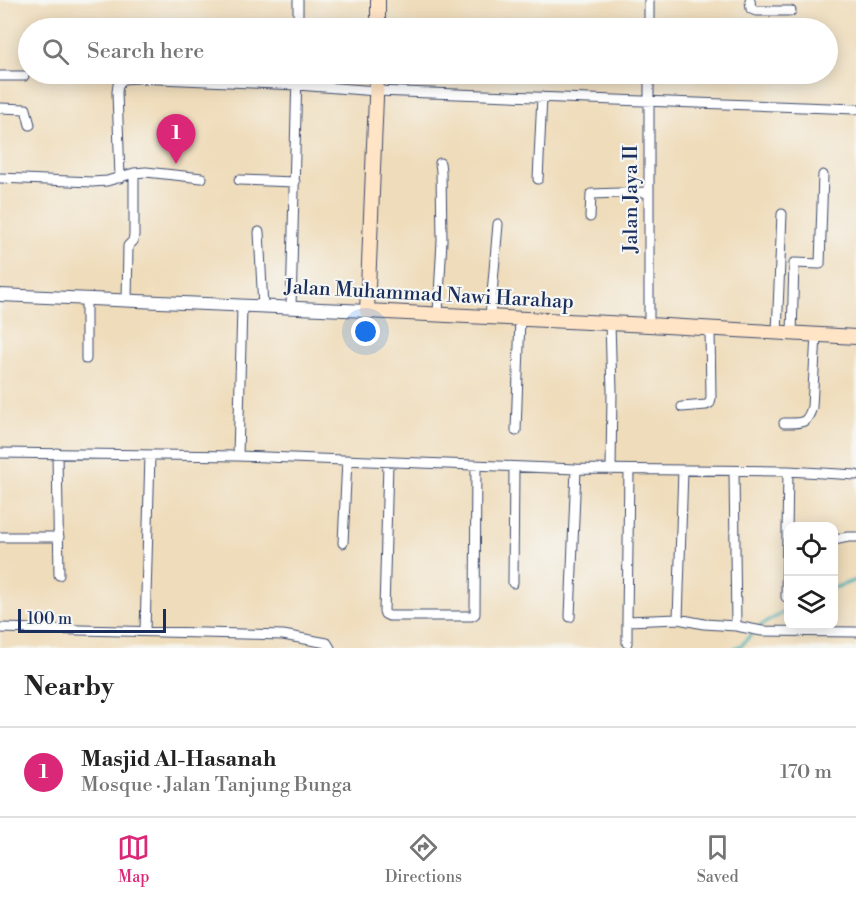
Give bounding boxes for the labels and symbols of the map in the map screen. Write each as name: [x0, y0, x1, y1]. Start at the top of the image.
pin: 1: [156, 114, 195, 164]
street label: Jalan Jaya II: [619, 145, 644, 254]
street label: Jalan Muhammad Nawi Harahap: [283, 275, 574, 315]
your location: [351, 317, 380, 346]
scale bar: [18, 606, 166, 634]

